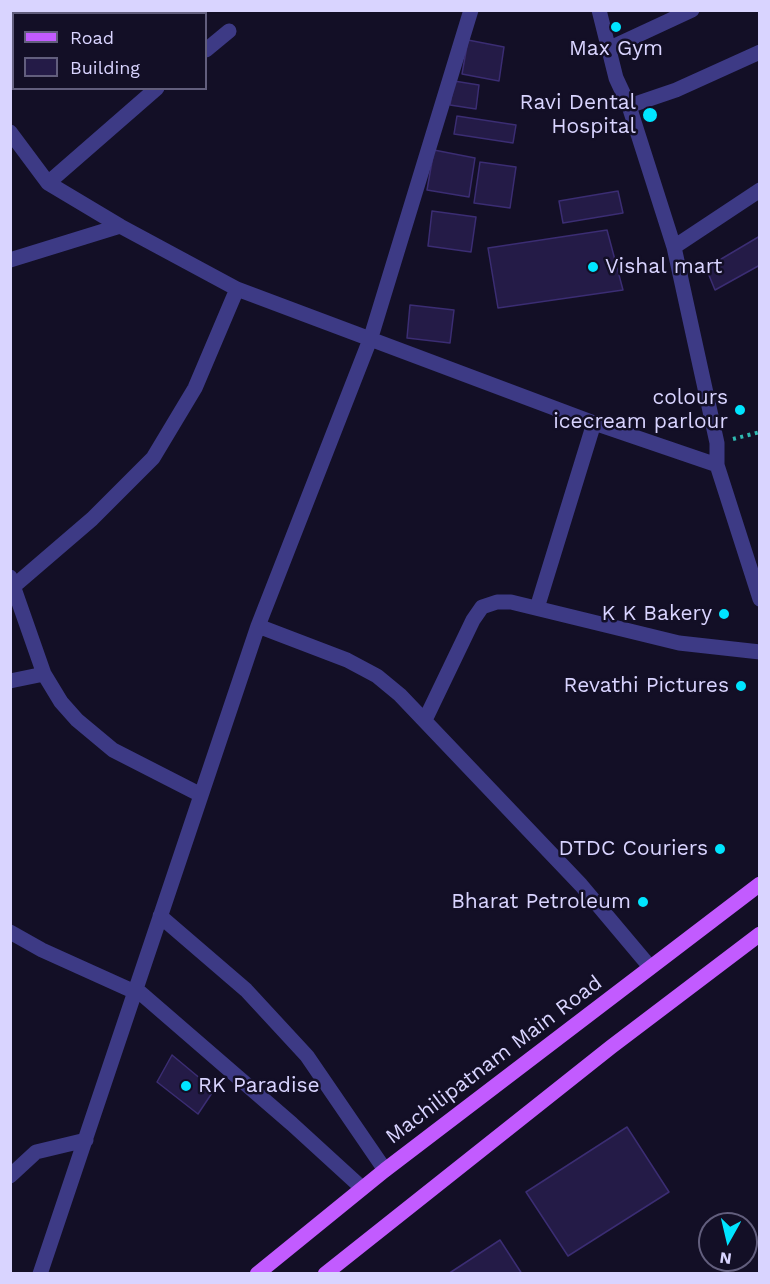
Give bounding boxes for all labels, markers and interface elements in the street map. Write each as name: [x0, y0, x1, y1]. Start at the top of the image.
legend: [12, 12, 207, 90]
marker: Max Gym: [609, 20, 623, 34]
text: Road: [70, 27, 114, 48]
place label: Max Gym: [569, 36, 663, 62]
text: Building: [70, 57, 140, 78]
place label: Ravi Dental Hospital: [520, 90, 636, 140]
marker: Ravi Dental Hospital: [641, 106, 659, 124]
place label: Vishal mart: [605, 254, 722, 280]
marker: Vishal mart: [586, 260, 600, 274]
place label: colours icecream parlour: [553, 385, 728, 435]
marker: colours icecream parlour: [733, 403, 747, 417]
place label: K K Bakery: [601, 601, 712, 627]
marker: K K Bakery: [717, 607, 731, 621]
place label: Revathi Pictures: [564, 673, 729, 699]
marker: Revathi Pictures: [734, 679, 748, 693]
place label: DTDC Couriers: [559, 836, 708, 862]
marker: DTDC Couriers: [713, 842, 727, 856]
place label: Bharat Petroleum: [451, 889, 631, 915]
marker: Bharat Petroleum: [636, 895, 650, 909]
street label: Machilipatnam Main Road: [381, 970, 607, 1150]
place label: RK Paradise: [198, 1073, 320, 1099]
marker: RK Paradise: [179, 1079, 193, 1093]
north arrow: [698, 1212, 758, 1272]
text: N: [719, 1248, 733, 1269]

